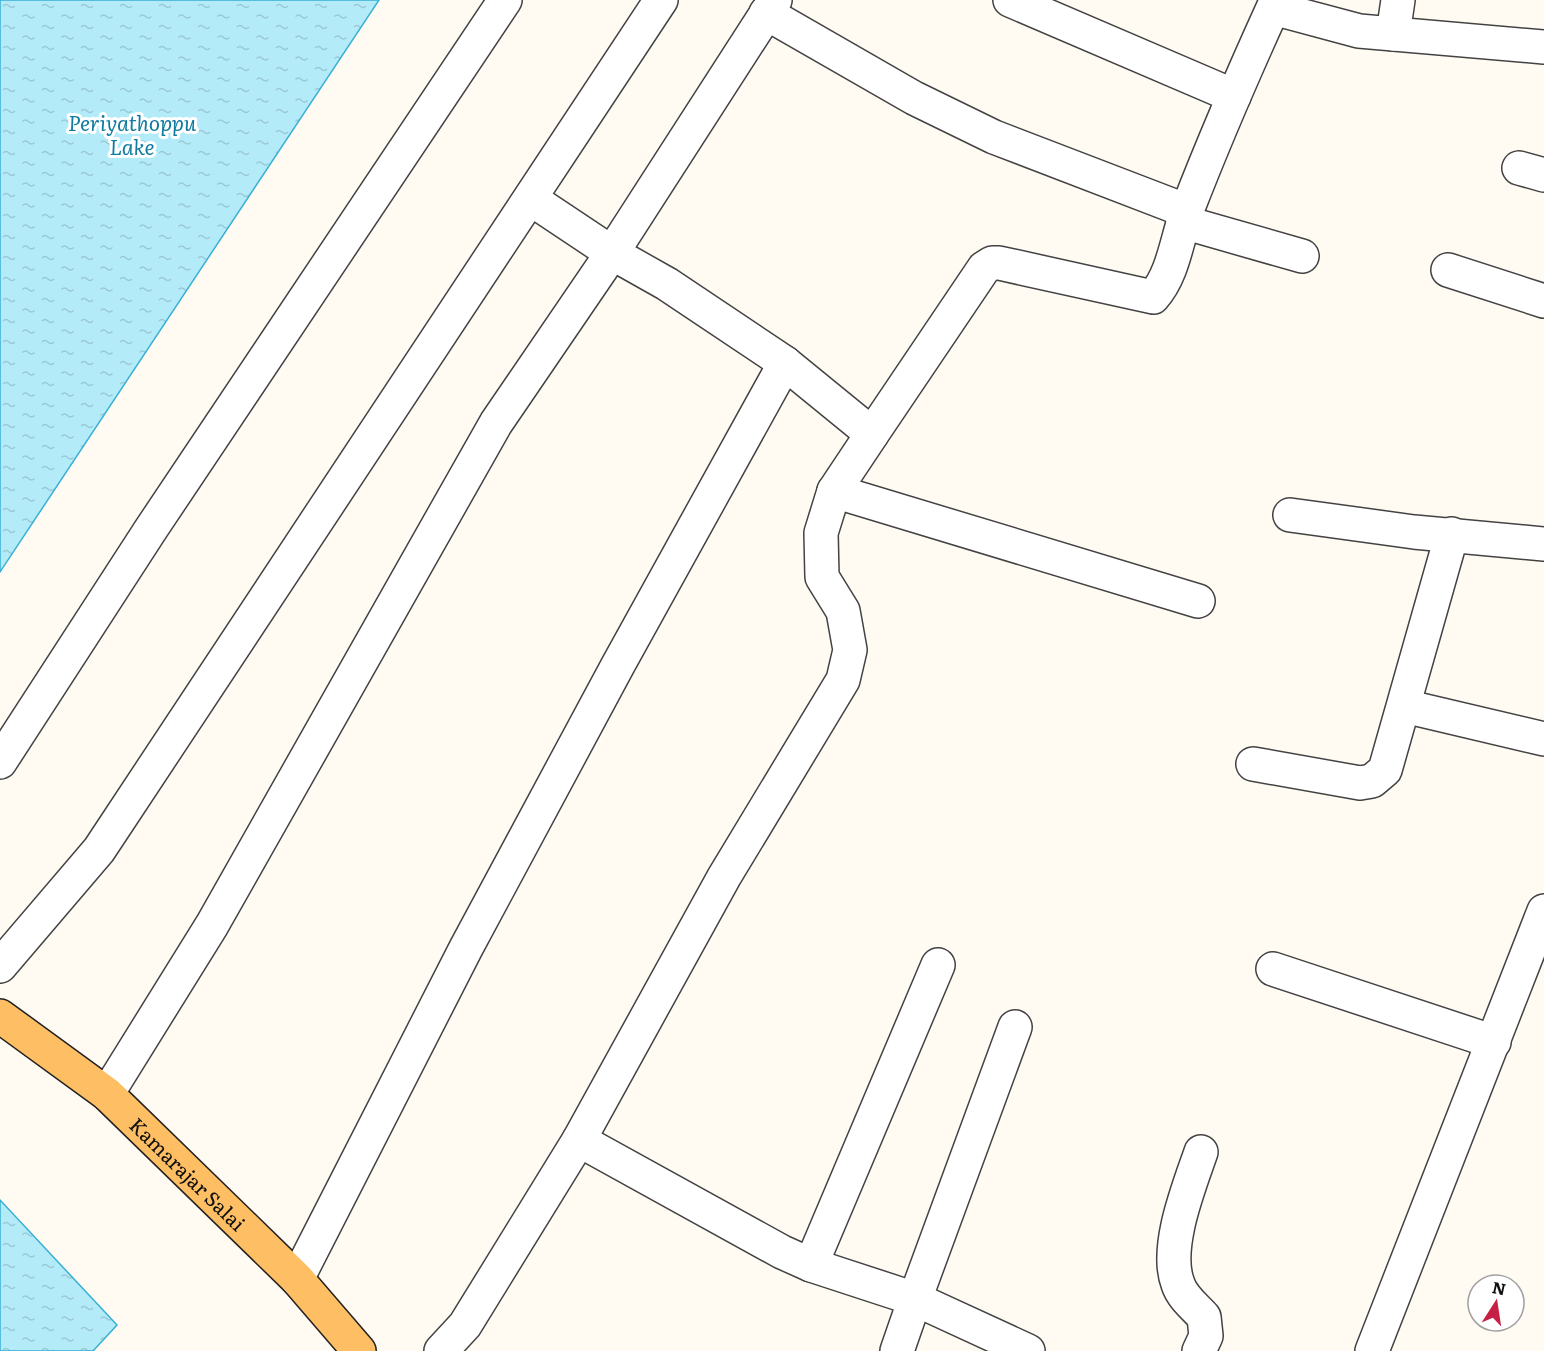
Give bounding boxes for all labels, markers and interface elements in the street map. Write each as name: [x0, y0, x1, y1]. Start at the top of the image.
water label: Periyathoppu Lake: [68, 106, 197, 161]
street label: Kamarajar Salai: [123, 1109, 254, 1237]
north arrow: [1466, 1273, 1526, 1333]
text: N: [1490, 1274, 1508, 1300]

